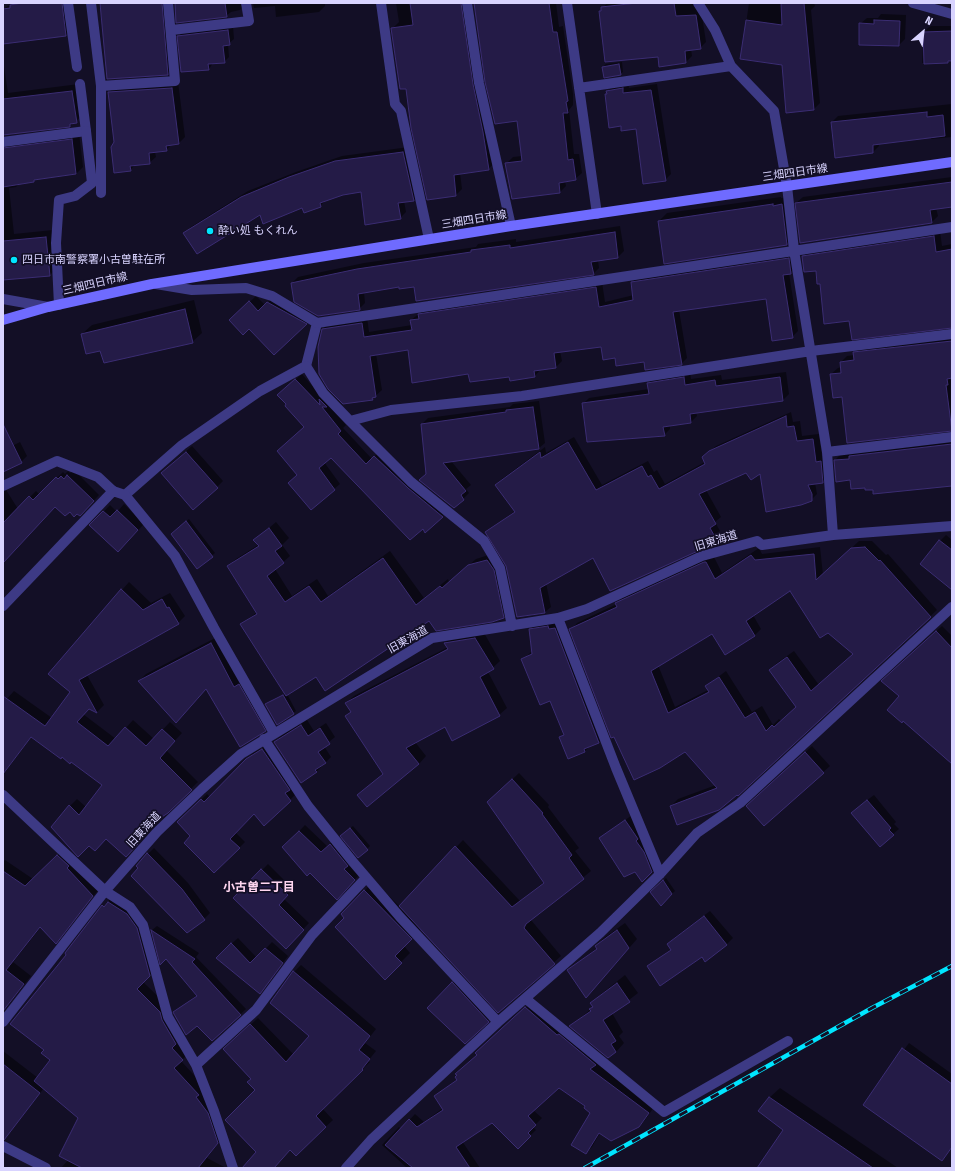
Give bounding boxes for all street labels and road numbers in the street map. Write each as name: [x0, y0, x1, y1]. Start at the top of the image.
street label: 三畑四日市線: [761, 162, 829, 184]
street label: 三畑四日市線: [440, 208, 508, 232]
street label: 三畑四日市線: [61, 270, 129, 298]
street label: 旧東海道: [693, 528, 739, 554]
street label: 旧東海道: [386, 624, 430, 656]
street label: 旧東海道: [124, 809, 164, 851]

